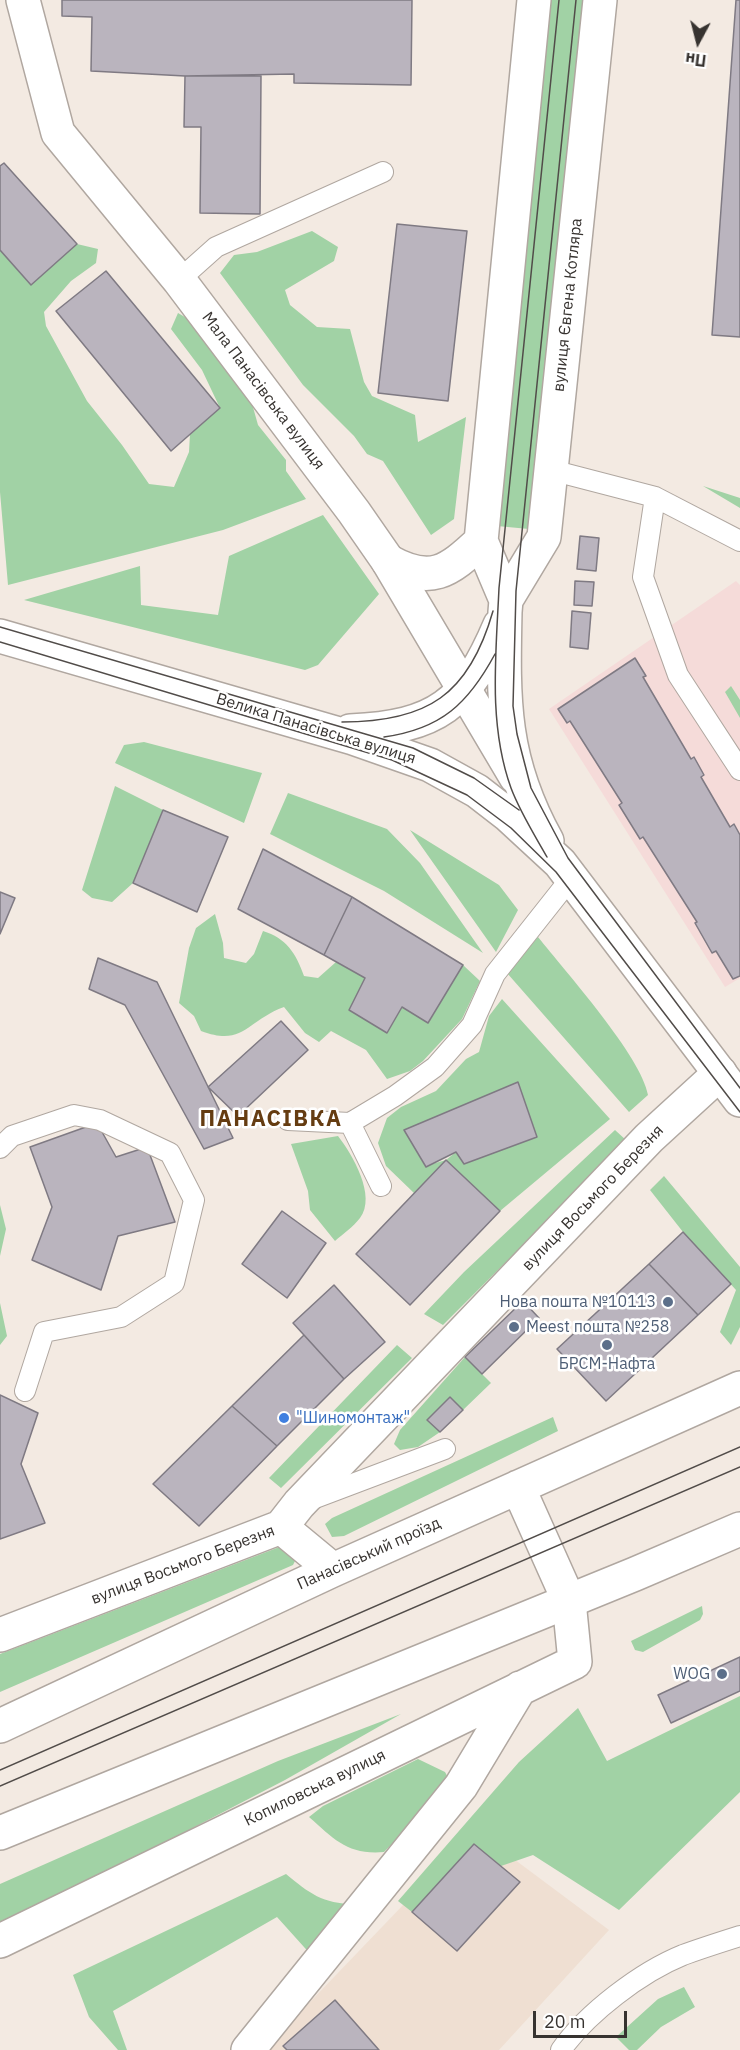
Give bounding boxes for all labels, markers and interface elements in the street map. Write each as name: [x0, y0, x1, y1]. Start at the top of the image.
north arrow: [668, 12, 728, 72]
text: Пн: [684, 49, 708, 71]
street label: вулиця Євгена Котляра: [549, 217, 587, 393]
street label: Мала Панасівська вулиця: [198, 309, 328, 473]
street label: Велика Панасівська вулиця: [214, 689, 418, 769]
district label: ПАНАСІВКА: [200, 1107, 342, 1133]
street label: вулиця Восьмого Березня: [518, 1121, 668, 1275]
place label: Нова пошта №10113: [500, 1292, 656, 1312]
marker: Нова пошта №10113: [661, 1295, 675, 1309]
place label: Meest пошта №258: [526, 1317, 669, 1337]
marker: Meest пошта №258: [507, 1320, 521, 1334]
marker: БРСМ-Нафта: [600, 1338, 614, 1352]
place label: БРСМ-Нафта: [559, 1354, 655, 1374]
place label: "Шиномонтаж": [296, 1408, 410, 1428]
marker: "Шиномонтаж": [277, 1411, 291, 1425]
street label: Панасівський проїзд: [294, 1514, 444, 1594]
street label: вулиця Восьмого Березня: [88, 1521, 278, 1609]
place label: WOG: [673, 1664, 710, 1684]
marker: WOG: [715, 1667, 729, 1681]
street label: Копиловська вулиця: [241, 1745, 389, 1831]
scale bar: [536, 1999, 630, 2037]
text: 20 m: [544, 2010, 586, 2033]

